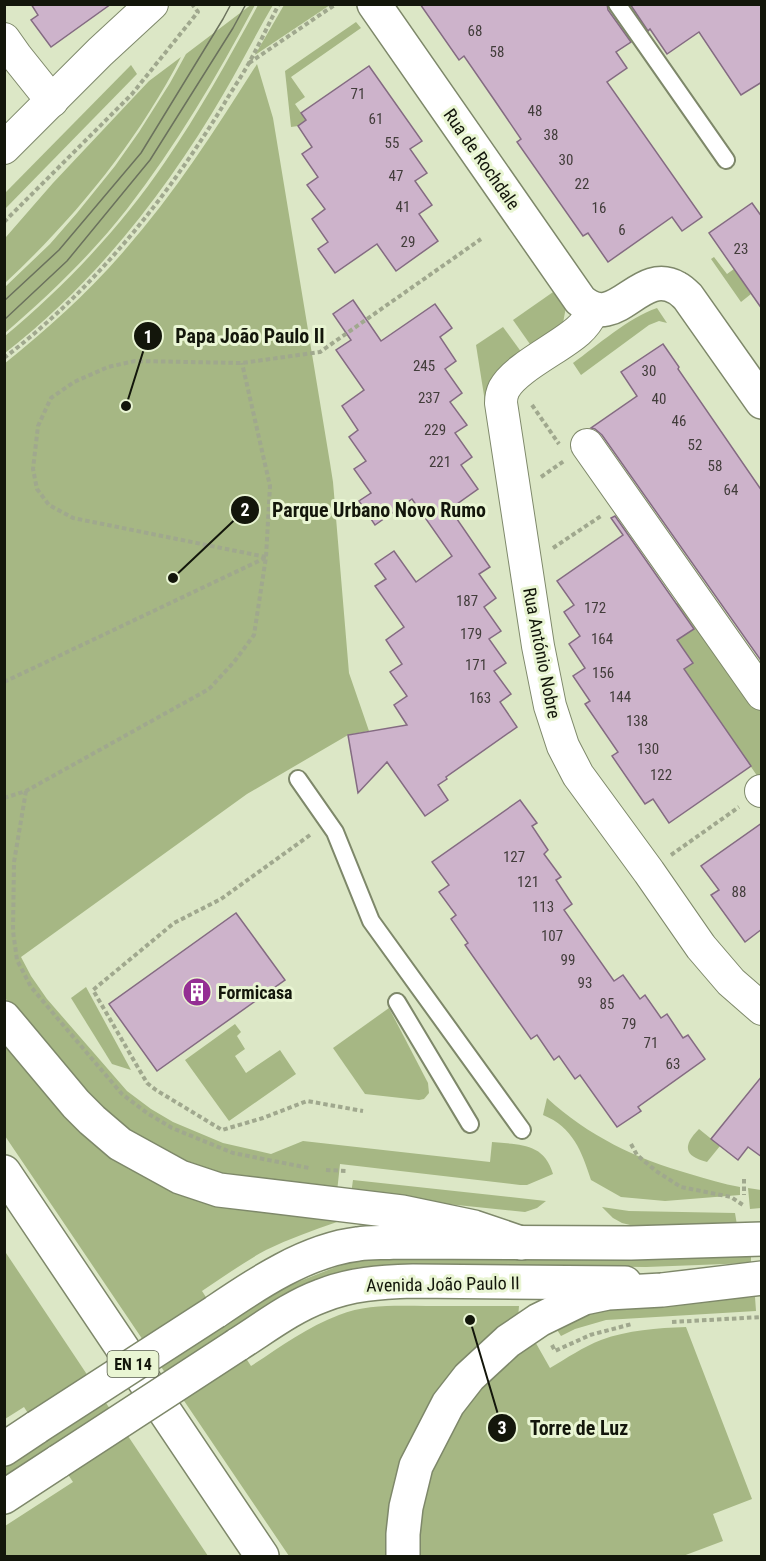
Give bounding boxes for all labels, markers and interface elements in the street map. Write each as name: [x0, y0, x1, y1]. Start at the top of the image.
house number: 68: [468, 22, 482, 40]
house number: 58: [490, 43, 504, 61]
house number: 71: [351, 85, 365, 103]
house number: 48: [528, 102, 542, 120]
street label: Rua de Rochdale: [439, 105, 525, 213]
house number: 61: [369, 110, 383, 128]
house number: 38: [544, 126, 558, 144]
house number: 55: [385, 134, 399, 152]
house number: 30: [559, 151, 573, 169]
house number: 47: [389, 167, 403, 185]
house number: 22: [575, 175, 589, 193]
house number: 41: [396, 198, 410, 216]
house number: 16: [592, 199, 606, 217]
house number: 6: [618, 221, 626, 239]
house number: 29: [401, 233, 415, 251]
house number: 23: [734, 240, 748, 258]
callout: Papa João Paulo II: [133, 317, 336, 355]
text: Papa João Paulo II: [175, 324, 325, 348]
text: 1: [143, 326, 153, 347]
house number: 245: [413, 357, 435, 375]
house number: 30: [642, 362, 656, 380]
house number: 237: [418, 389, 440, 407]
house number: 40: [652, 390, 666, 408]
house number: 46: [672, 412, 686, 430]
house number: 229: [424, 421, 446, 439]
house number: 52: [688, 436, 702, 454]
house number: 221: [429, 453, 451, 471]
house number: 58: [708, 457, 722, 475]
house number: 64: [724, 481, 738, 499]
callout: Parque Urbano Novo Rumo: [230, 491, 498, 529]
text: Parque Urbano Novo Rumo: [272, 498, 486, 522]
text: 2: [240, 499, 250, 520]
street label: Rua António Nobre: [519, 586, 565, 720]
house number: 187: [456, 592, 478, 610]
house number: 172: [584, 599, 606, 617]
house number: 179: [460, 625, 482, 643]
house number: 164: [591, 630, 613, 648]
house number: 171: [465, 656, 487, 674]
house number: 156: [592, 664, 614, 682]
house number: 144: [609, 688, 631, 706]
house number: 163: [469, 689, 491, 707]
house number: 138: [626, 712, 648, 730]
house number: 130: [637, 740, 659, 758]
house number: 122: [650, 766, 672, 784]
house number: 127: [503, 848, 525, 866]
house number: 121: [517, 873, 539, 891]
house number: 88: [732, 883, 746, 901]
house number: 113: [532, 898, 554, 916]
house number: 107: [541, 927, 563, 945]
house number: 99: [561, 951, 575, 969]
house number: 93: [578, 974, 592, 992]
building icon: Formicasa: [181, 976, 213, 1008]
place label: Formicasa: [218, 982, 293, 1003]
house number: 85: [600, 995, 614, 1013]
house number: 79: [622, 1015, 636, 1033]
house number: 71: [644, 1034, 658, 1052]
house number: 63: [666, 1055, 680, 1073]
street label: Avenida João Paulo II: [366, 1272, 520, 1296]
road number: EN 14: [108, 1351, 158, 1377]
callout: Torre de Luz: [487, 1409, 640, 1447]
text: Torre de Luz: [530, 1416, 628, 1440]
text: 3: [497, 1417, 507, 1438]

